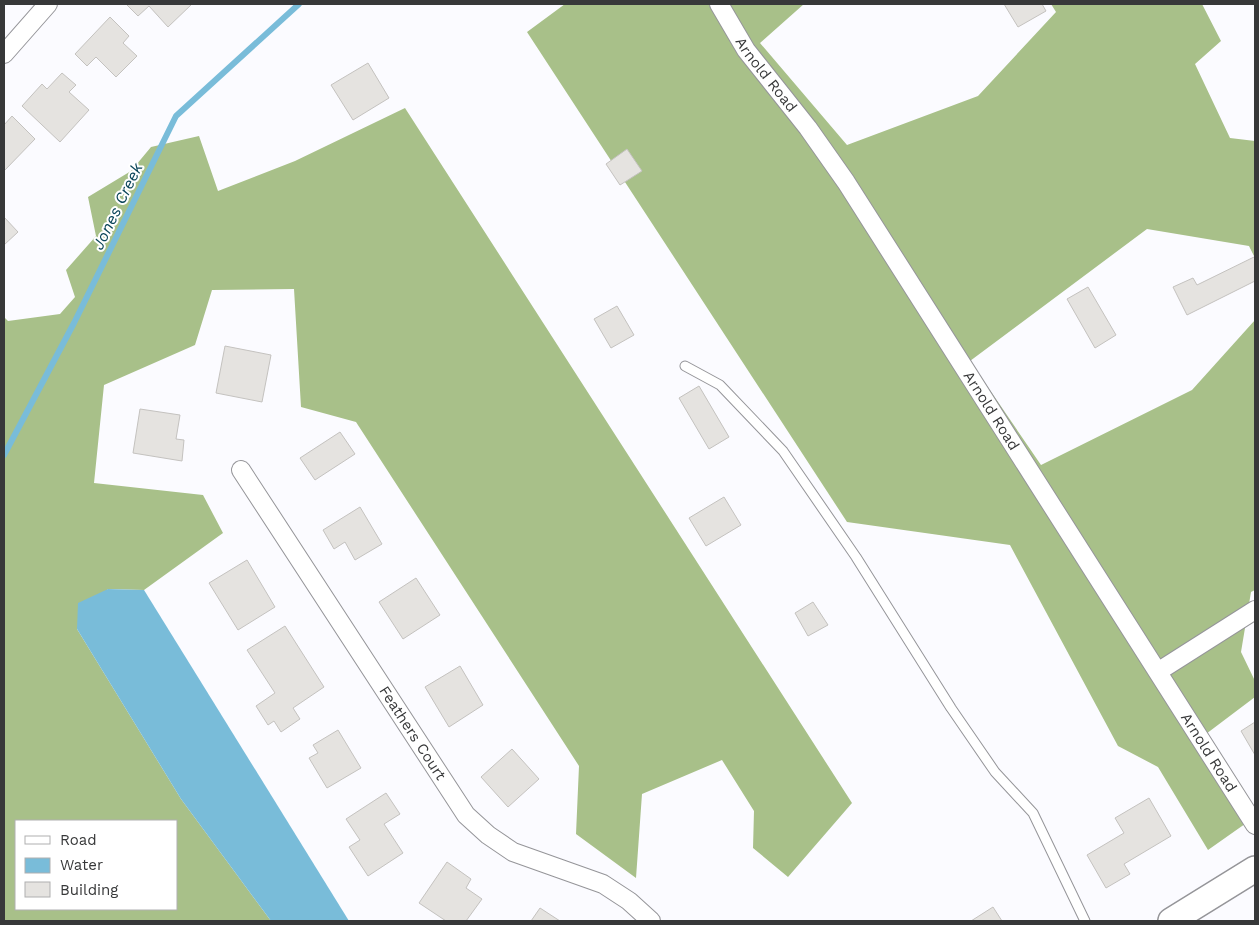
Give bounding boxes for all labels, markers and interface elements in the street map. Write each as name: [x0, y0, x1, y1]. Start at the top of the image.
street label: Arnold Road: [731, 34, 801, 116]
water label: Jones Creek: [88, 159, 147, 253]
street label: Arnold Road: [960, 368, 1023, 454]
street label: Feathers Court: [375, 683, 450, 784]
street label: Arnold Road: [1177, 710, 1241, 795]
legend: [15, 820, 178, 910]
text: Road: [60, 831, 97, 849]
text: Water: [60, 856, 103, 874]
text: Building: [60, 881, 118, 899]

